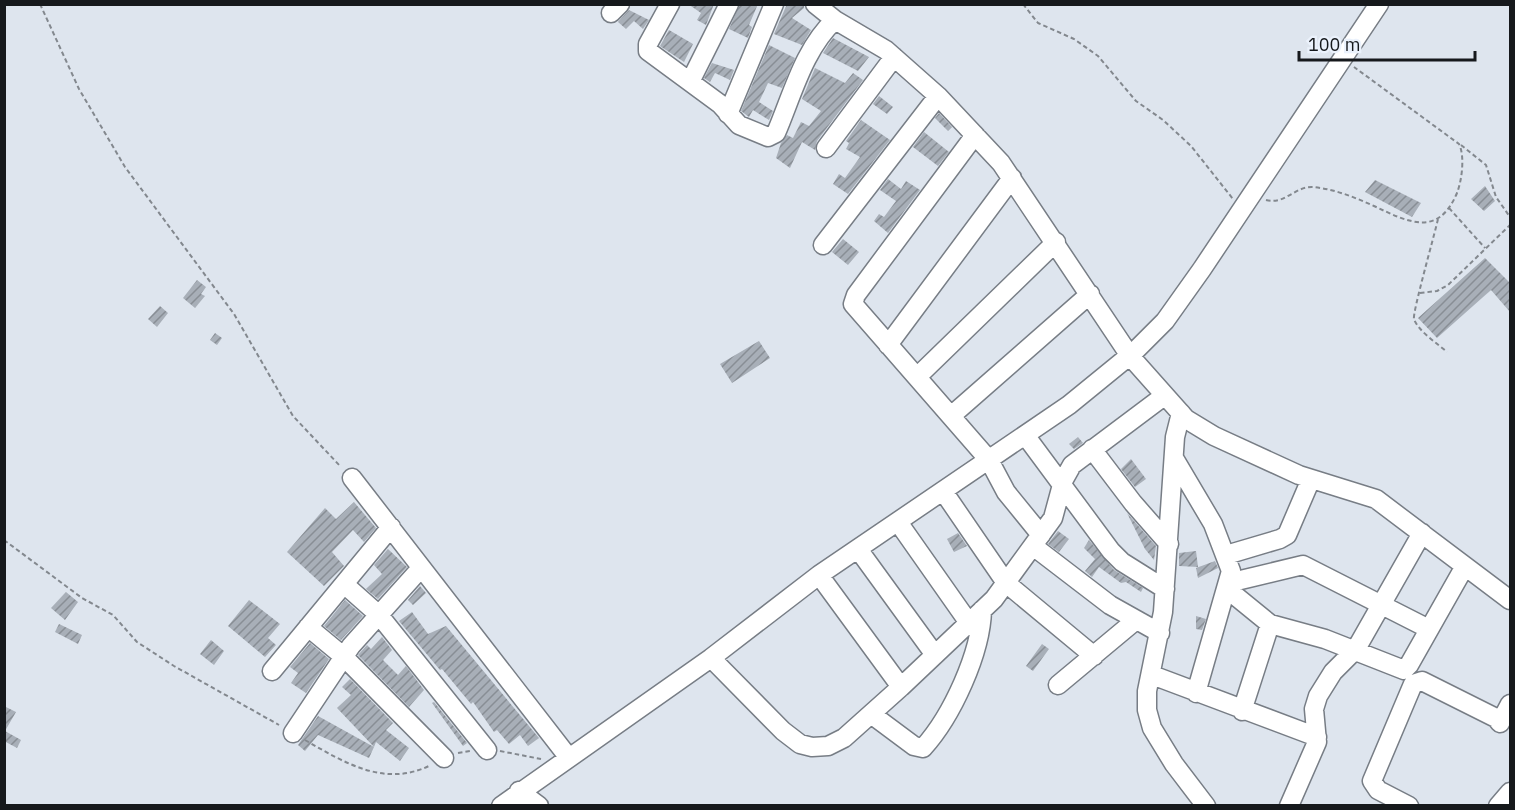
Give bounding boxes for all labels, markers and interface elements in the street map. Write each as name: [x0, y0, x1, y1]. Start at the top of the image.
scale bar: [1299, 24, 1474, 62]
text: 100 m: [1308, 33, 1360, 56]

